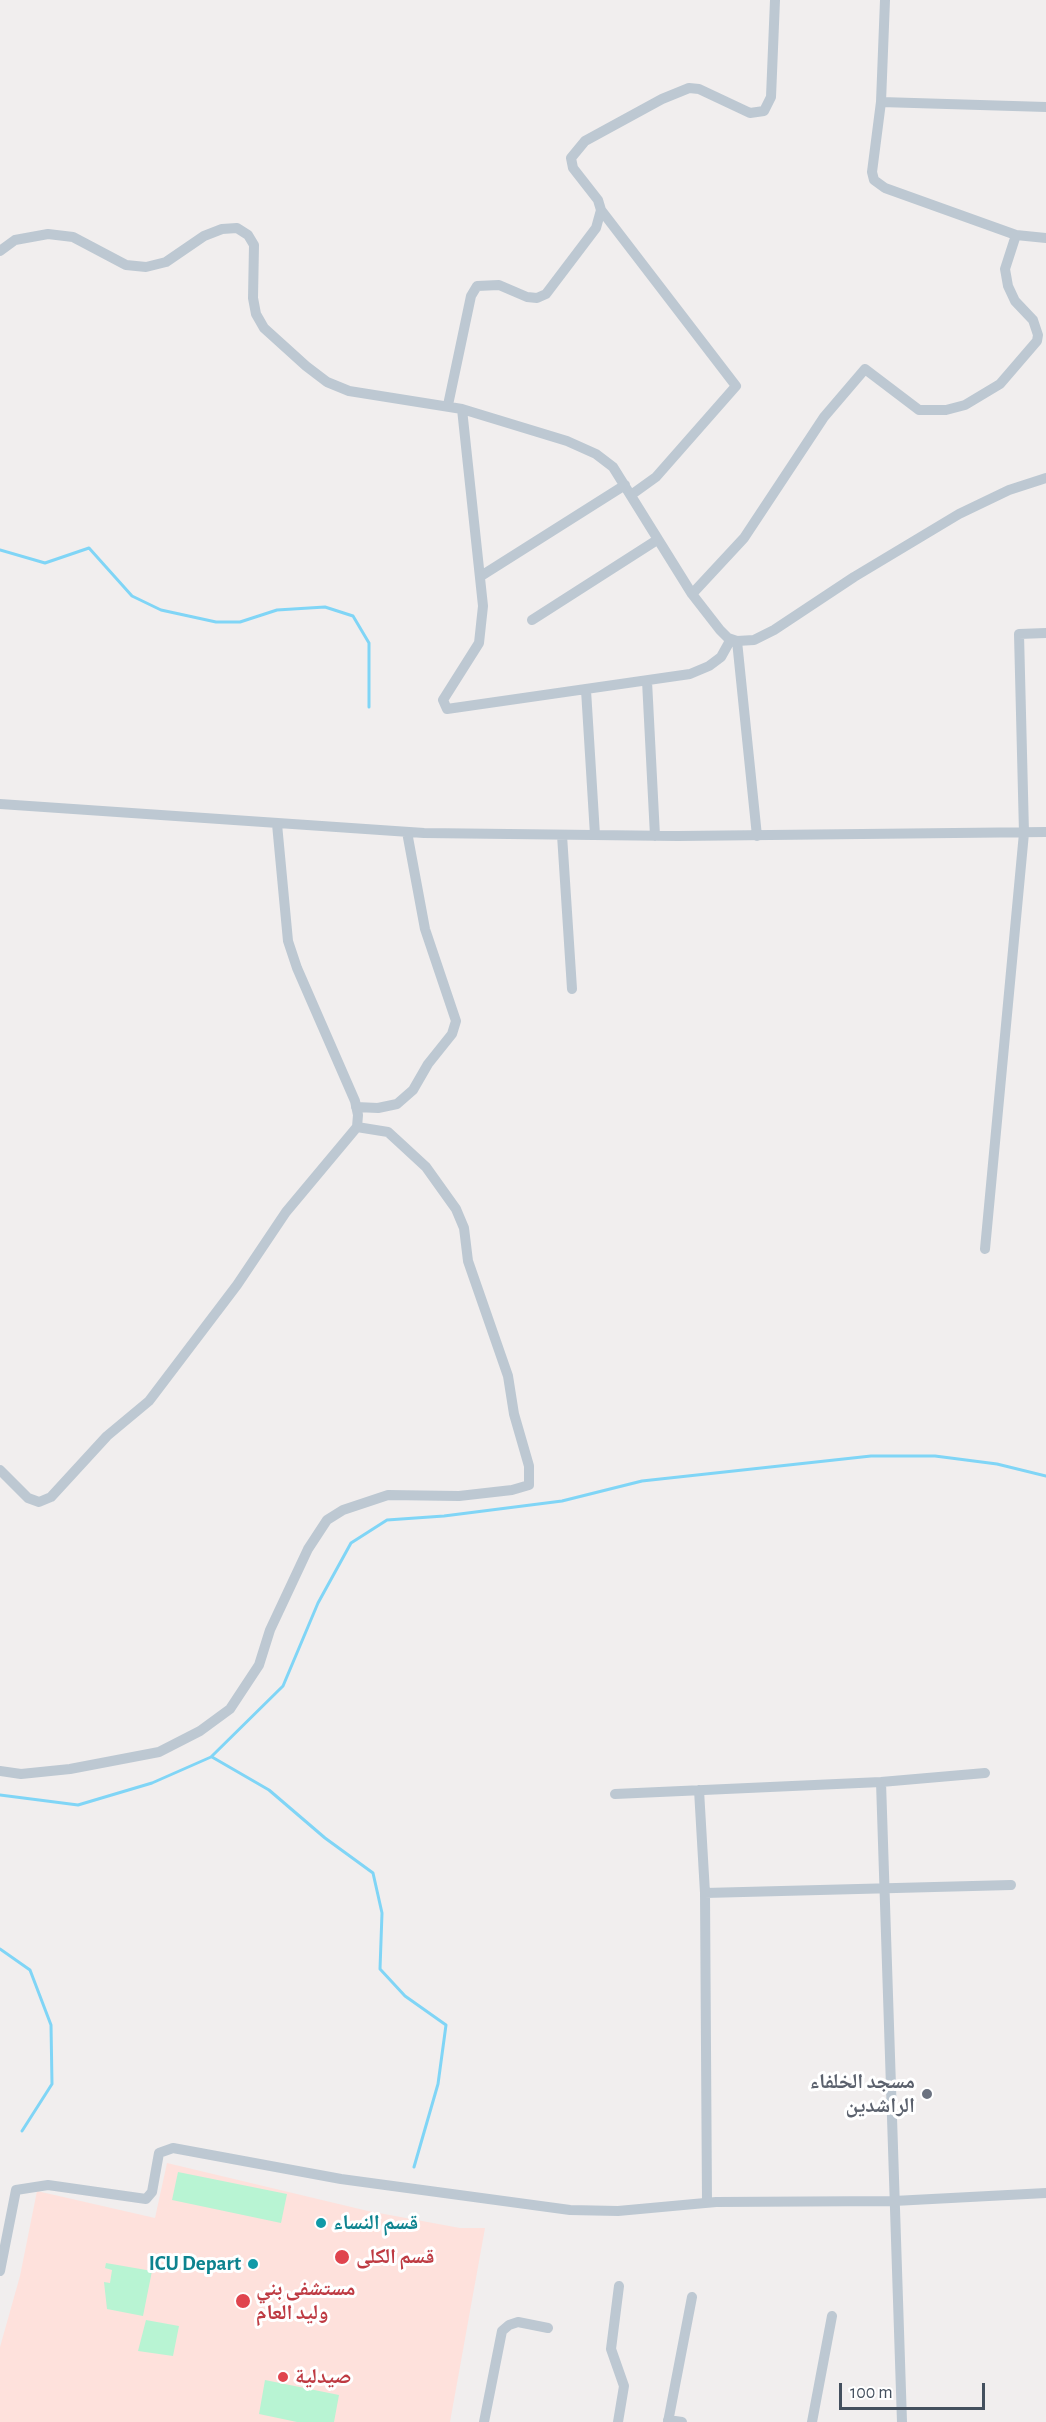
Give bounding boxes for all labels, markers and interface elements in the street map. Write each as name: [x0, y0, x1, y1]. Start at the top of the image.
place label: مسجد الخلفاء الراشدين: [810, 2069, 915, 2119]
marker: مسجد الخلفاء الراشدين: [920, 2087, 934, 2101]
place label: قسم النساء: [333, 2210, 418, 2236]
marker: قسم النساء: [314, 2216, 328, 2230]
place label: قسم الكلى: [356, 2244, 434, 2270]
marker: قسم الكلى: [333, 2248, 351, 2266]
place label: ICU Depart: [149, 2251, 241, 2277]
marker: ICU Depart: [246, 2257, 260, 2271]
place label: مستشفى بني وليد العام: [256, 2276, 355, 2326]
marker: مستشفى بني وليد العام: [234, 2292, 252, 2310]
place label: صيدلية: [295, 2364, 351, 2390]
marker: صيدلية: [276, 2370, 290, 2384]
scale bar: [842, 2371, 988, 2409]
text: 100 m: [850, 2384, 893, 2402]

